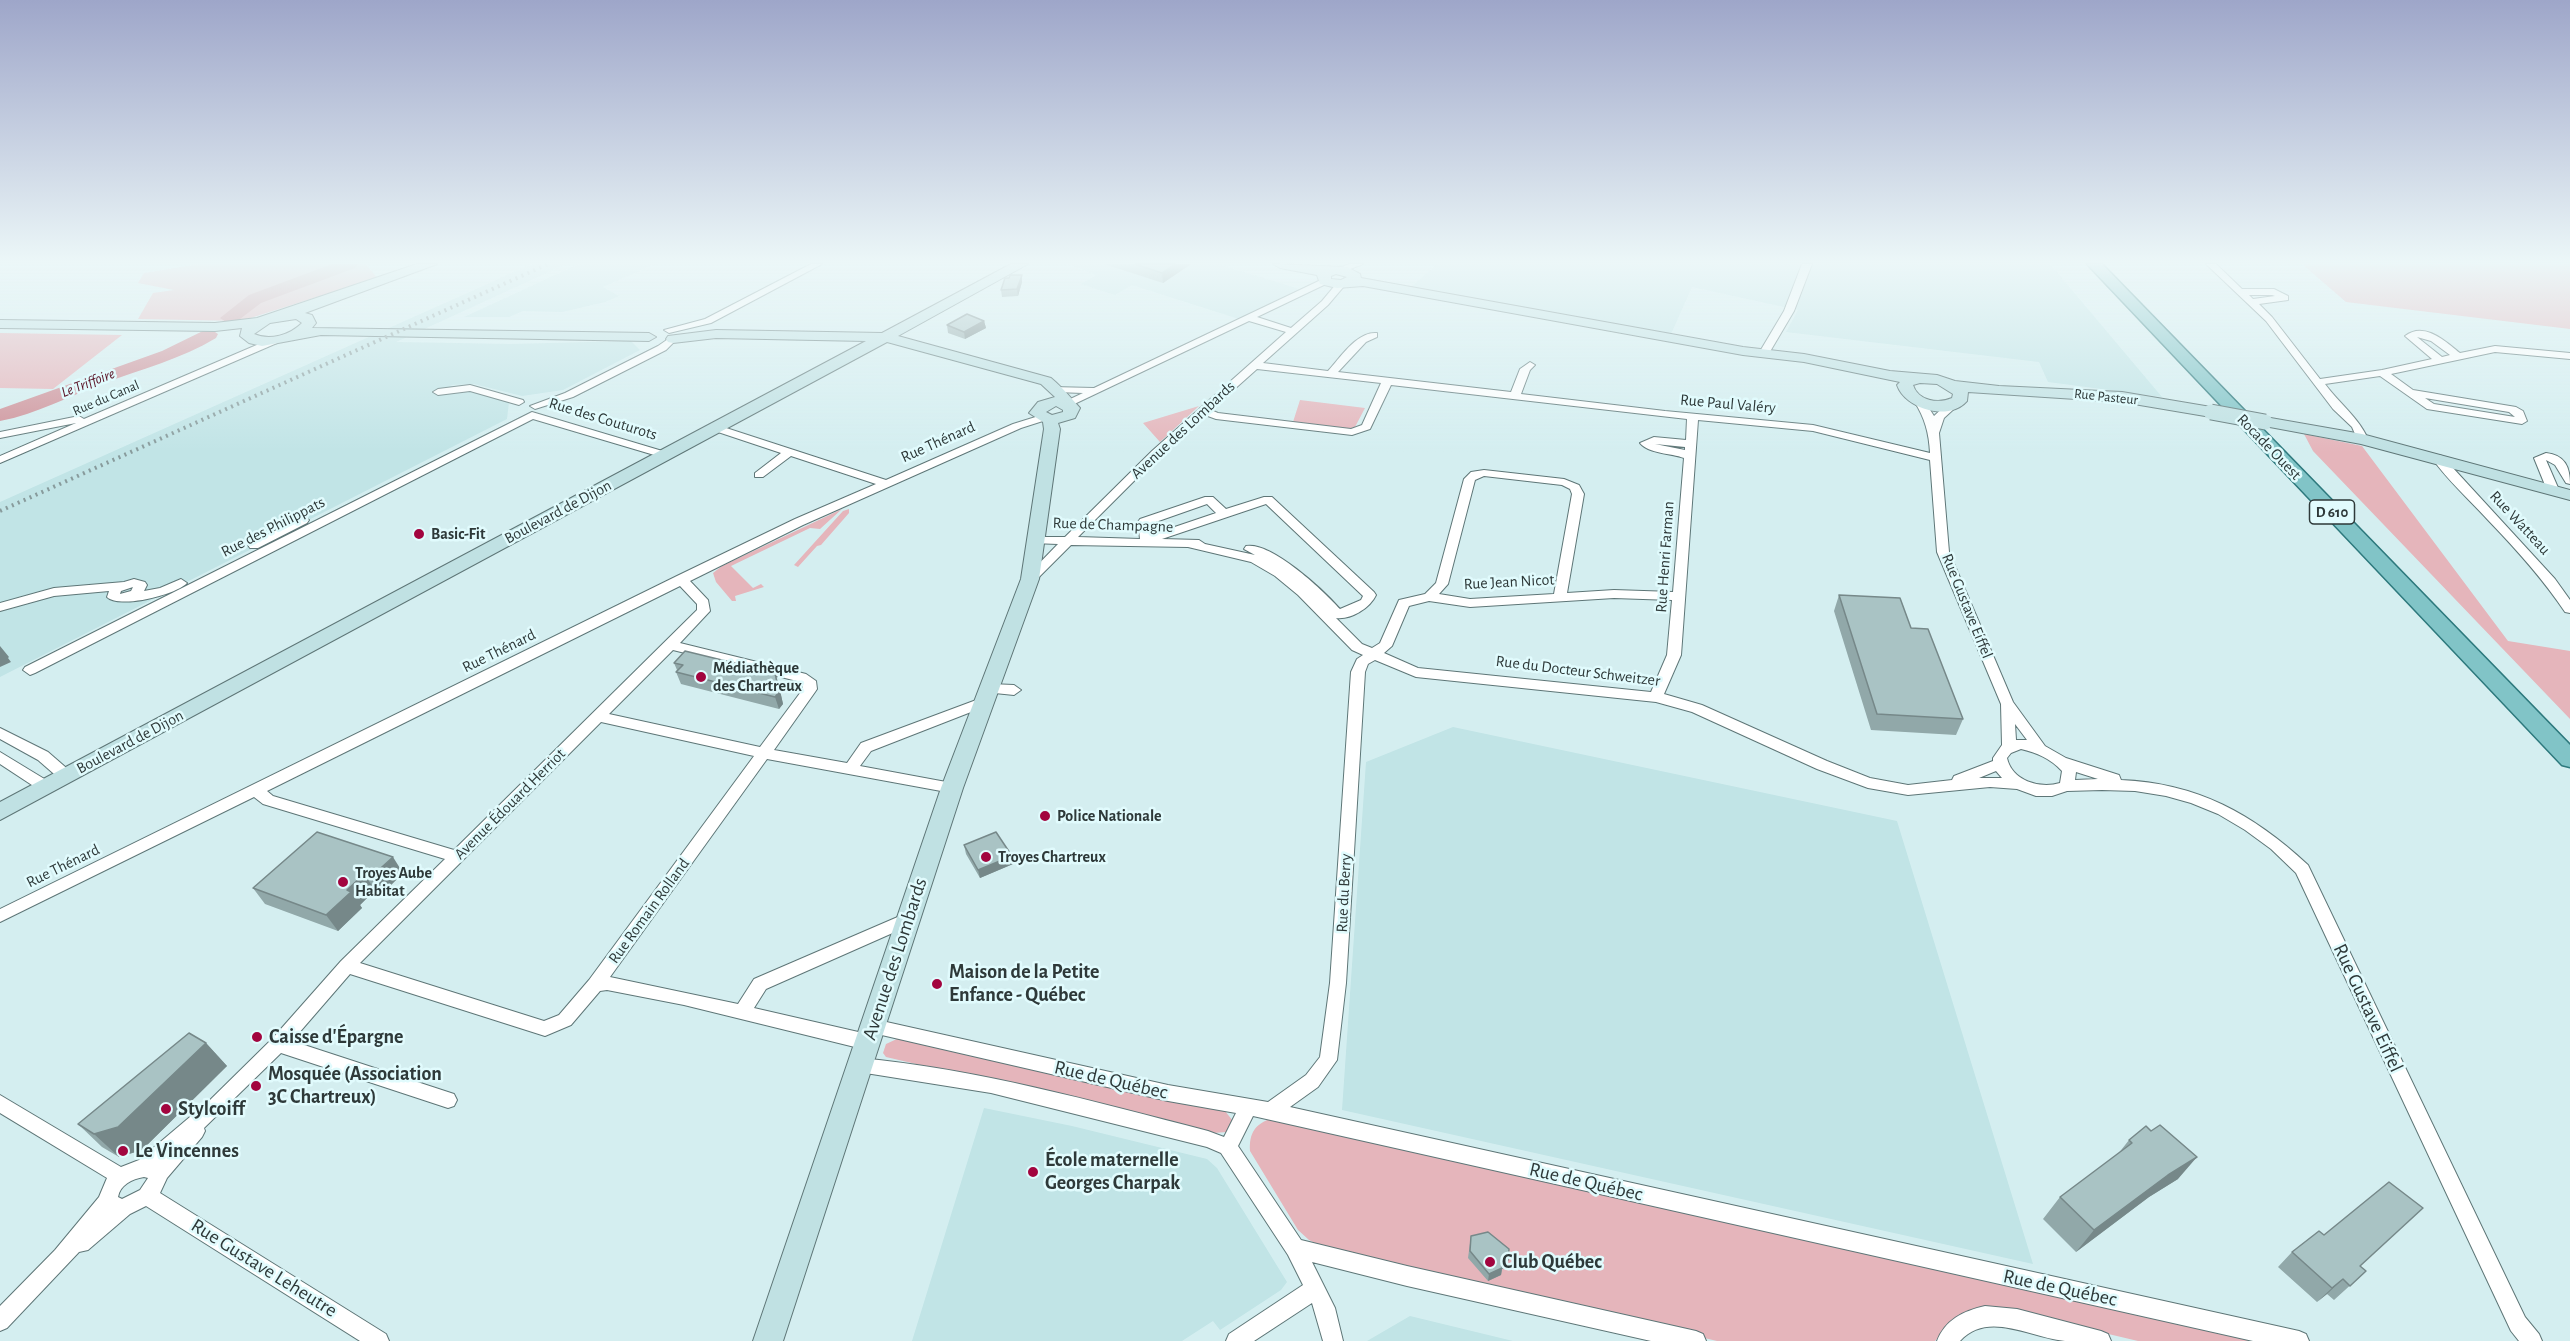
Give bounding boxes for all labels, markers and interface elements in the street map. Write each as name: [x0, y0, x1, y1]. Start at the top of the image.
water label: Le Triffoire: [59, 365, 117, 401]
street label: Rue du Canal: [70, 376, 142, 420]
street label: Avenue des Lombards: [1127, 377, 1239, 483]
street label: Rue Pasteur: [2073, 385, 2139, 409]
street label: Rue Paul Valéry: [1679, 390, 1777, 418]
street label: Rue des Couturots: [547, 393, 659, 445]
street label: Rocade Ouest: [2233, 410, 2305, 484]
street label: Rue Thénard: [898, 417, 978, 467]
street label: Boulevard de Dijon: [501, 476, 615, 548]
street label: Rue Watteau: [2486, 487, 2554, 559]
street label: Rue des Philippats: [218, 493, 328, 561]
road number: D 610: [2310, 500, 2354, 524]
street label: Rue Henri Farman: [1652, 501, 1678, 613]
street label: Rue de Champagne: [1052, 513, 1174, 537]
place label: Basic-Fit: [431, 524, 485, 544]
marker: Basic-Fit: [412, 527, 426, 541]
street label: Rue Gustave Eiffel: [1937, 551, 1997, 661]
street label: Rue Jean Nicot: [1463, 570, 1555, 594]
street label: Rue Thénard: [459, 625, 539, 677]
street label: Rue du Docteur Schweitzer: [1495, 651, 1661, 691]
place label: Médiathèque des Chartreux: [713, 658, 802, 696]
marker: Médiathèque des Chartreux: [694, 670, 708, 684]
street label: Boulevard de Dijon: [73, 706, 187, 778]
street label: Avenue Édouard Herriot: [450, 744, 570, 864]
place label: Police Nationale: [1057, 806, 1162, 826]
marker: Police Nationale: [1038, 809, 1052, 823]
street label: Rue Thénard: [23, 840, 103, 892]
place label: Troyes Chartreux: [998, 847, 1106, 867]
marker: Troyes Chartreux: [979, 850, 993, 864]
street label: Rue du Berry: [1332, 853, 1356, 933]
street label: Rue Romain Rolland: [604, 855, 694, 967]
place label: Troyes Aube Habitat: [355, 863, 432, 901]
marker: Troyes Aube Habitat: [336, 875, 350, 889]
street label: Avenue des Lombards: [857, 875, 933, 1043]
street label: Rue Gustave Eiffel: [2328, 940, 2408, 1076]
place label: Maison de la Petite Enfance - Québec: [949, 960, 1099, 1007]
marker: Maison de la Petite Enfance - Québec: [930, 977, 944, 991]
place label: Caisse d'Épargne: [269, 1025, 403, 1049]
marker: Caisse d'Épargne: [250, 1030, 264, 1044]
street label: Rue de Québec: [1052, 1055, 1170, 1105]
place label: Mosquée (Association 3C Chartreux): [268, 1062, 442, 1109]
marker: Mosquée (Association 3C Chartreux): [249, 1079, 263, 1093]
place label: Stylcoiff: [178, 1097, 245, 1121]
marker: Stylcoiff: [159, 1102, 173, 1116]
place label: Le Vincennes: [135, 1139, 239, 1163]
marker: Le Vincennes: [116, 1144, 130, 1158]
place label: École maternelle Georges Charpak: [1045, 1148, 1180, 1195]
street label: Rue de Québec: [1527, 1157, 1645, 1207]
marker: École maternelle Georges Charpak: [1026, 1165, 1040, 1179]
street label: Rue Gustave Leheutre: [186, 1213, 342, 1323]
place label: Club Québec: [1502, 1250, 1602, 1274]
marker: Club Québec: [1483, 1255, 1497, 1269]
street label: Rue de Québec: [2001, 1264, 2119, 1312]

